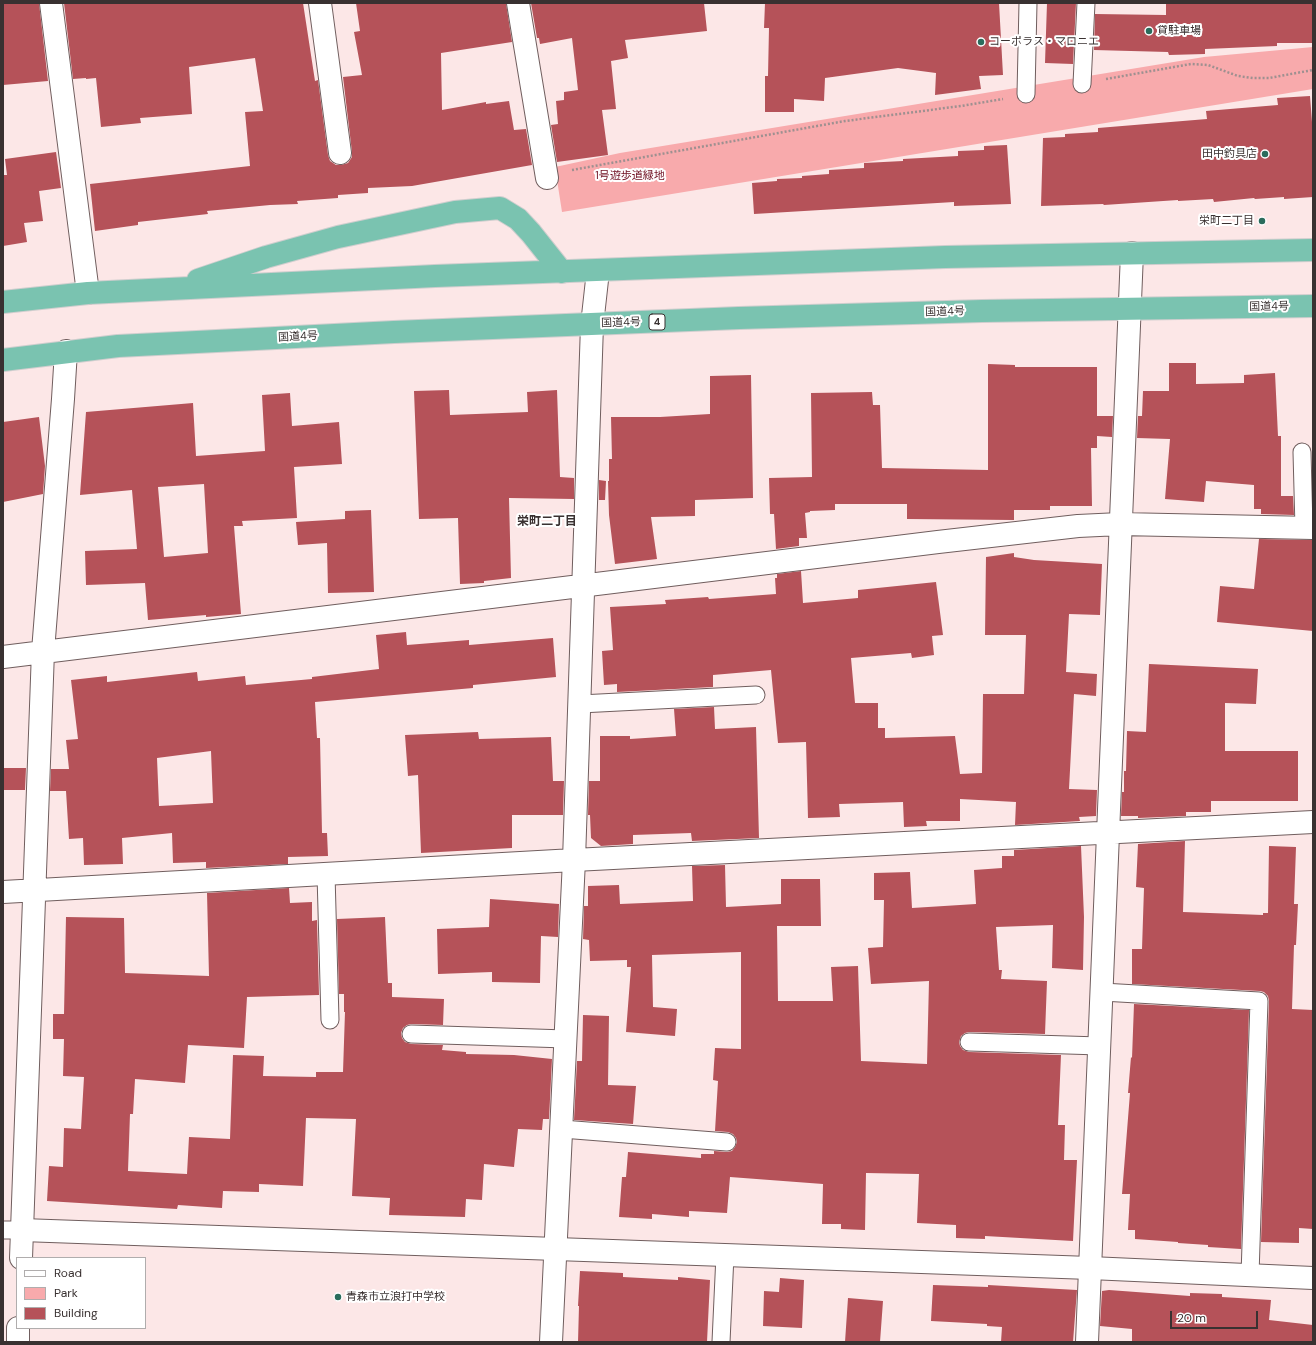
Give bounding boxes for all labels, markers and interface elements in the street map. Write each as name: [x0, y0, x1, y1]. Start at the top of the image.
place label: 貸駐車場: [1157, 24, 1201, 38]
marker: 貸駐車場: [1144, 26, 1154, 36]
place label: コーポラス・マロニエ: [989, 35, 1099, 49]
marker: コーポラス・マロニエ: [976, 37, 986, 47]
place label: 田中釣具店: [1202, 147, 1257, 161]
marker: 田中釣具店: [1260, 149, 1270, 159]
park label: 1号遊歩道緑地: [595, 169, 665, 183]
place label: 栄町二丁目: [1199, 214, 1254, 228]
marker: 栄町二丁目: [1257, 216, 1267, 226]
street label: 国道4号: [1249, 300, 1289, 314]
street label: 国道4号: [925, 305, 965, 319]
road number: 4: [649, 314, 665, 330]
street label: 国道4号: [601, 316, 641, 330]
street label: 国道4号: [278, 329, 318, 345]
district label: 栄町二丁目: [517, 515, 577, 529]
legend: [16, 1257, 146, 1329]
text: Road: [54, 1265, 82, 1281]
text: Park: [54, 1285, 78, 1301]
place label: 青森市立浪打中学校: [346, 1290, 445, 1304]
marker: 青森市立浪打中学校: [333, 1292, 343, 1302]
scale bar: [1172, 1303, 1260, 1329]
text: Building: [54, 1305, 98, 1321]
text: 20 m: [1177, 1310, 1206, 1326]

